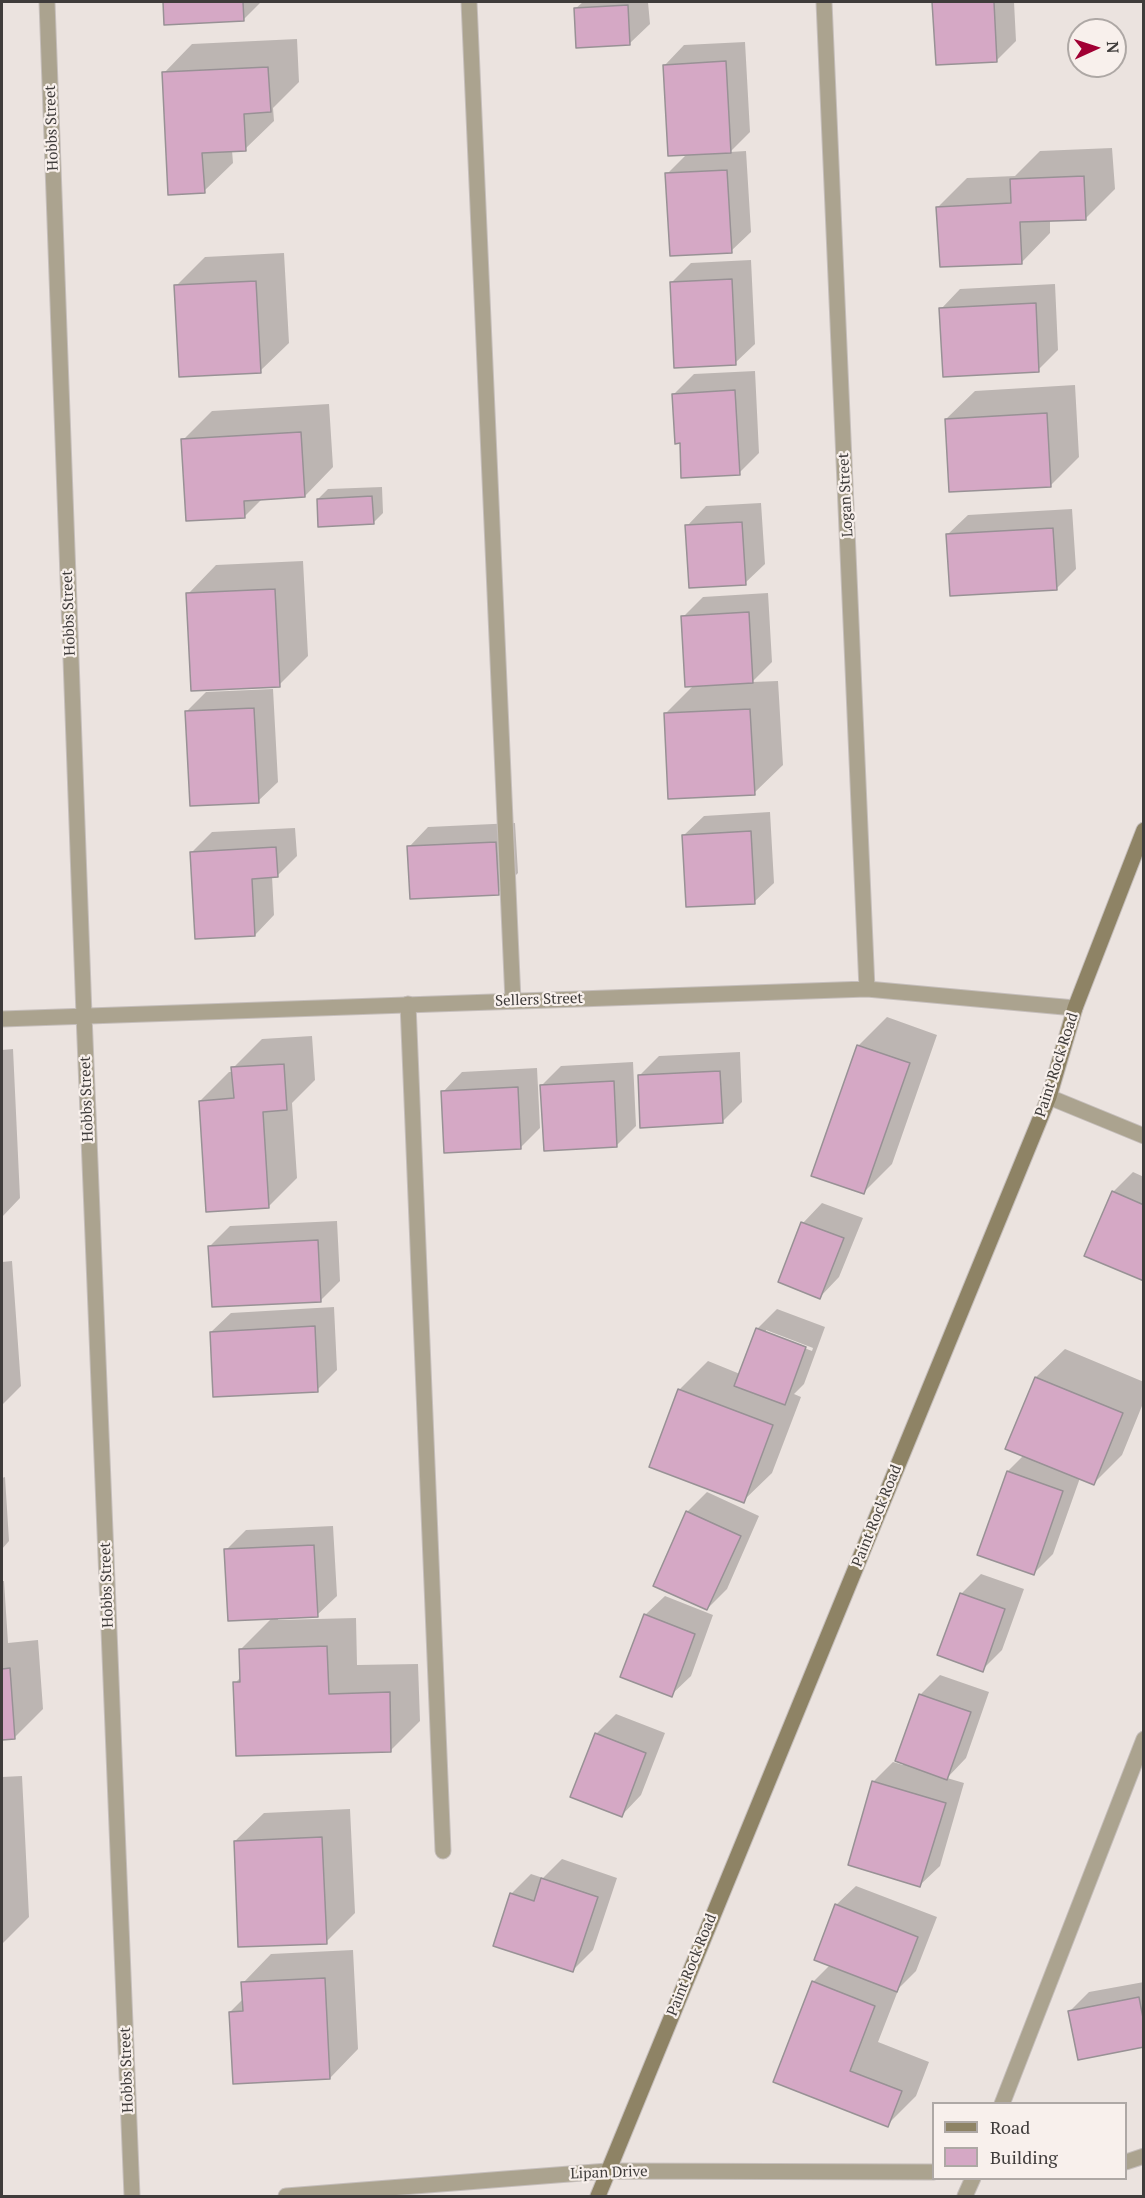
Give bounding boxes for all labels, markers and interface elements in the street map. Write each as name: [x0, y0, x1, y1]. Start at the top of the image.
north arrow: [1067, 18, 1127, 78]
text: N: [1102, 41, 1124, 54]
street label: Hobbs Street: [42, 85, 62, 171]
street label: Logan Street: [835, 452, 857, 538]
street label: Hobbs Street: [59, 570, 79, 656]
street label: Sellers Street: [495, 989, 583, 1011]
street label: Paint Rock Road: [1032, 1011, 1082, 1119]
street label: Hobbs Street: [77, 1056, 97, 1142]
street label: Paint Rock Road: [848, 1462, 906, 1570]
street label: Hobbs Street: [97, 1542, 117, 1628]
street label: Paint Rock Road: [663, 1911, 721, 2019]
street label: Hobbs Street: [117, 2027, 137, 2113]
legend: [932, 2102, 1127, 2180]
text: Road: [990, 2115, 1030, 2139]
text: Building: [990, 2145, 1058, 2169]
street label: Lipan Drive: [570, 2163, 648, 2183]

